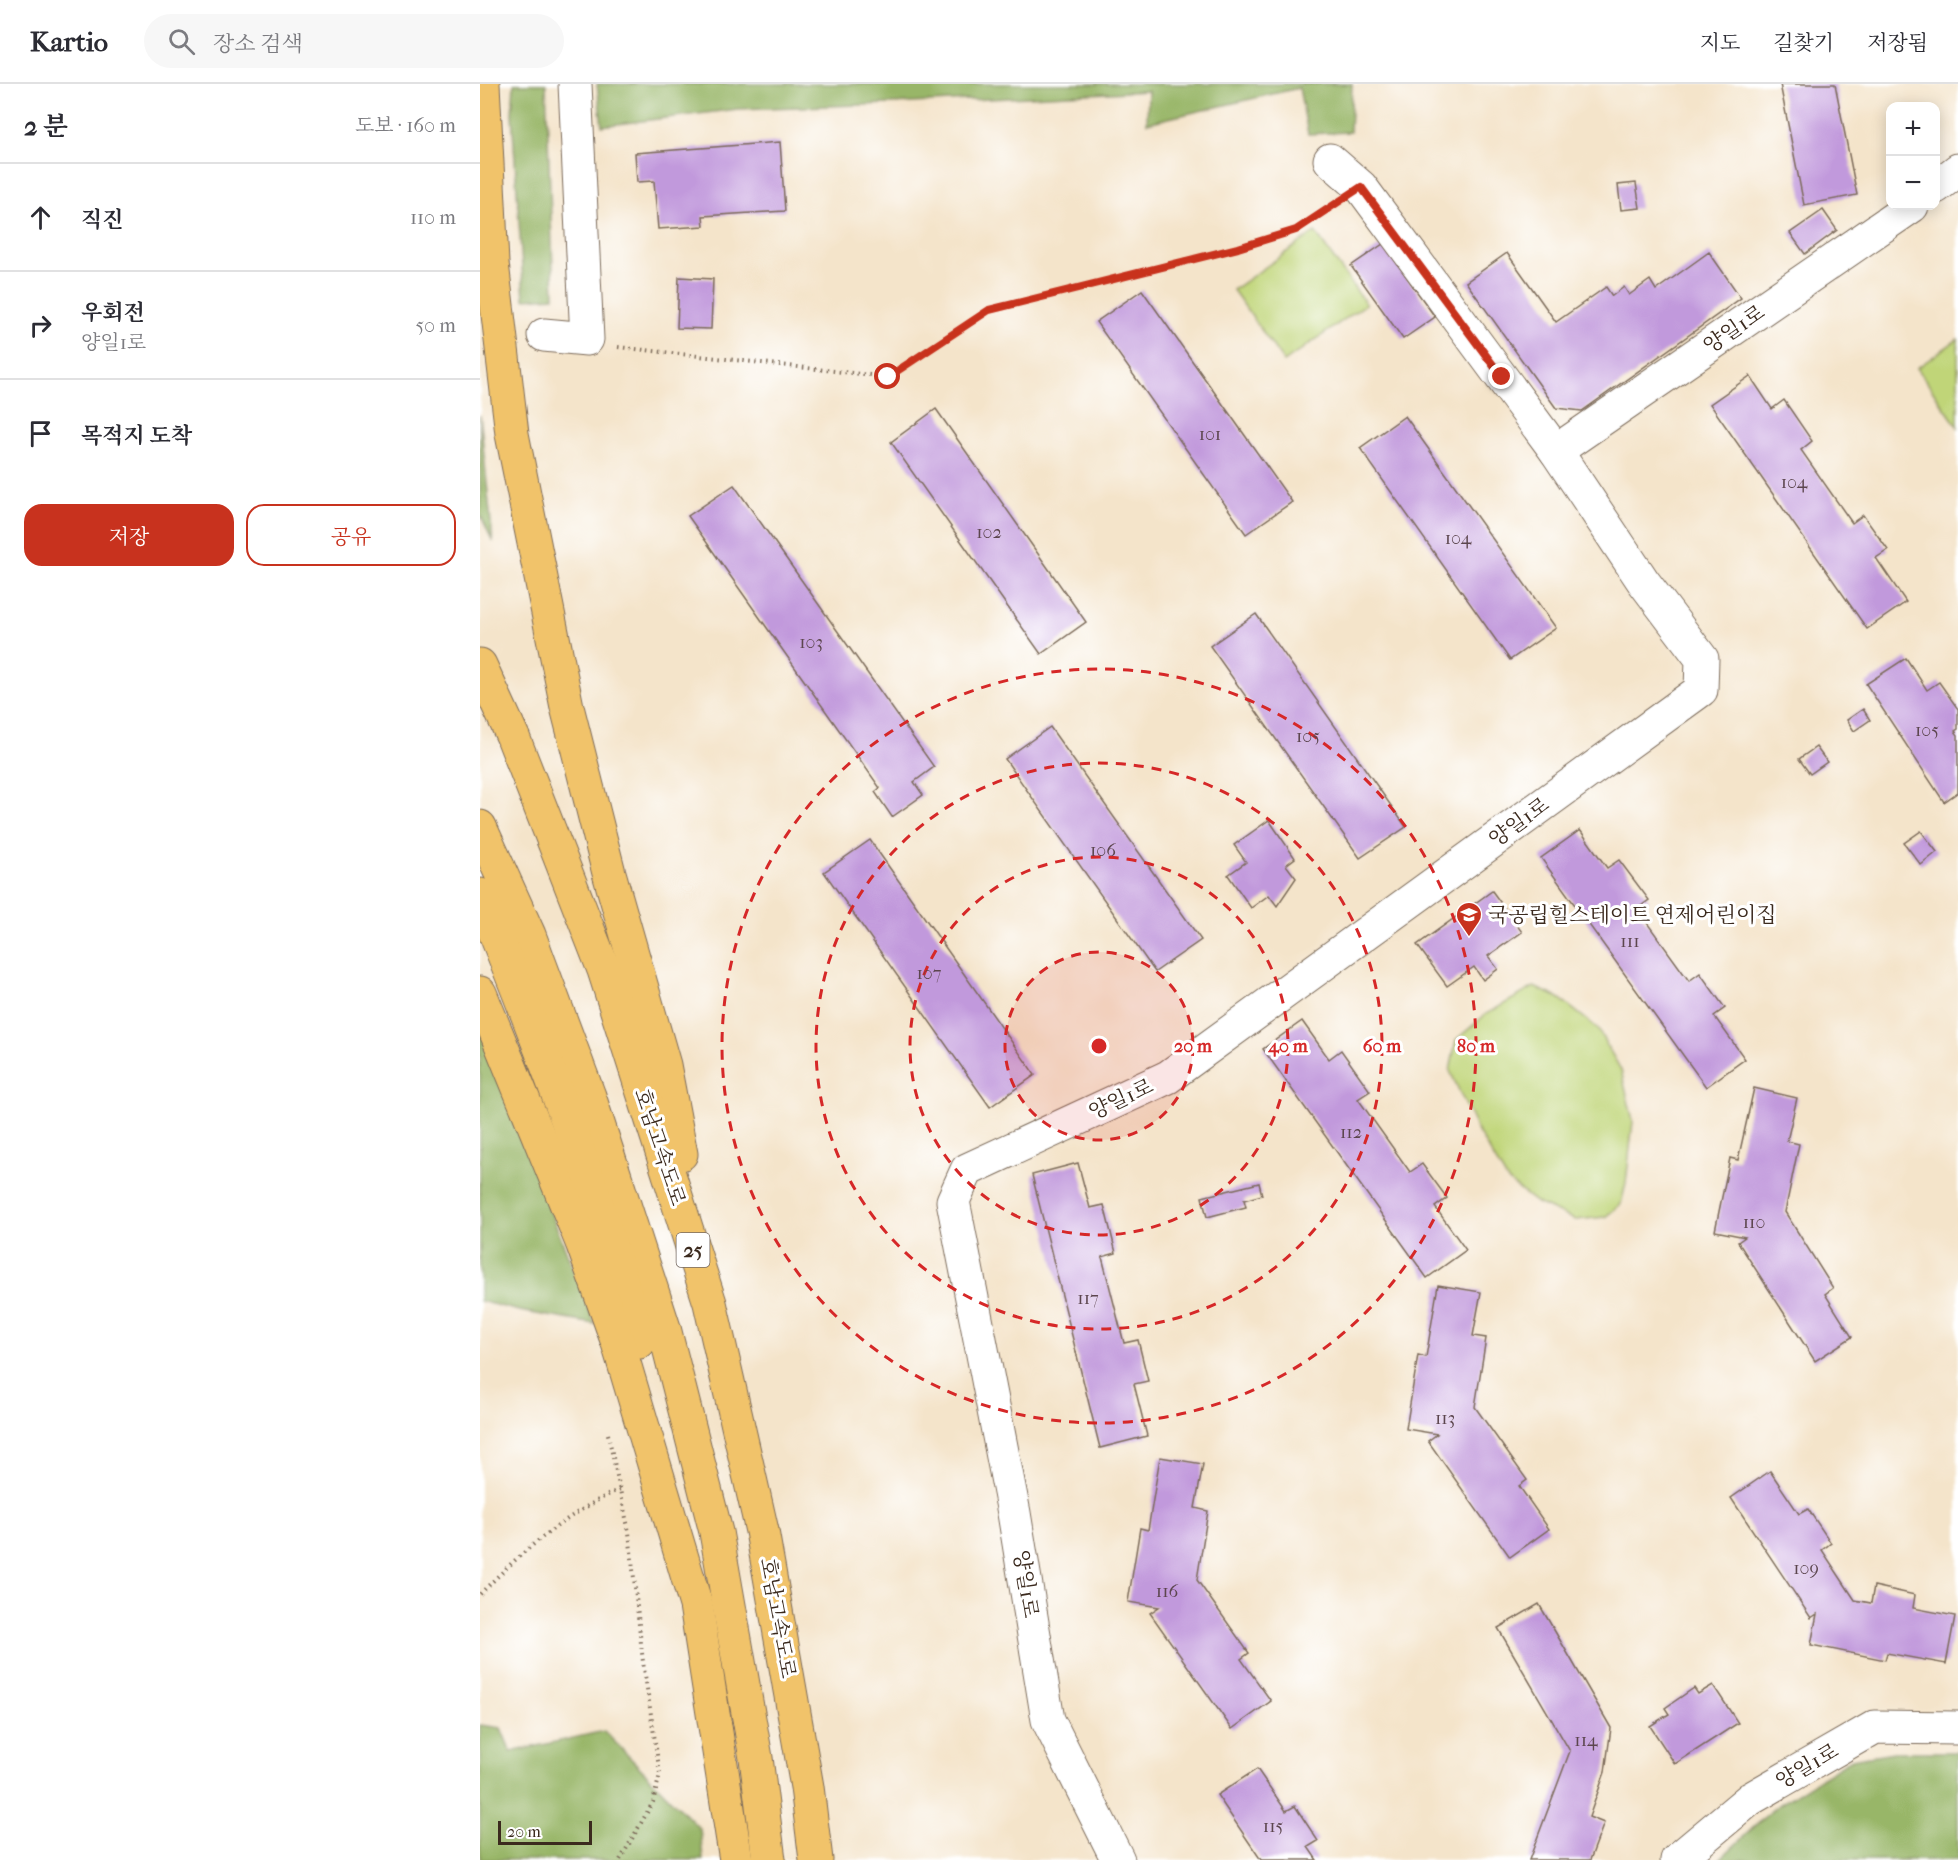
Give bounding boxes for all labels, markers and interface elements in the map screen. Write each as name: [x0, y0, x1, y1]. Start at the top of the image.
search box: [144, 14, 564, 68]
text: Kartio: [30, 25, 108, 58]
icon: search: [165, 25, 198, 58]
text: 장소 검색: [213, 31, 303, 57]
text: 지도: [1700, 31, 1740, 55]
text: 길찾기: [1773, 31, 1834, 55]
text: 저장됨: [1867, 31, 1928, 55]
map controls: [1886, 102, 1940, 210]
button: +: [1886, 102, 1940, 156]
text: 2 분: [24, 111, 68, 142]
text: 도보 · 160 m: [355, 114, 456, 137]
button: −: [1886, 156, 1940, 210]
icon: ahead: [24, 201, 57, 234]
text: 110 m: [410, 206, 456, 229]
text: 직진: [81, 207, 124, 233]
text: 우회전: [81, 300, 145, 326]
street label: 양일1로: [1699, 300, 1769, 358]
icon: right: [24, 309, 57, 342]
text: 50 m: [415, 314, 456, 337]
text: 양일1로: [81, 331, 146, 354]
route start: [874, 363, 900, 389]
route end: [1488, 363, 1514, 389]
icon: arrive: [24, 417, 57, 450]
text: 목적지 도착: [81, 423, 192, 449]
house number: 101: [1199, 424, 1221, 445]
house number: 104: [1781, 472, 1808, 493]
button: 저장: [24, 504, 234, 566]
button: 공유: [246, 504, 456, 566]
house number: 102: [976, 522, 1002, 543]
house number: 104: [1445, 528, 1472, 549]
house number: 103: [799, 632, 823, 653]
house number: 105: [1915, 720, 1939, 741]
house number: 105: [1296, 726, 1320, 747]
street label: 양일1로: [1484, 792, 1554, 852]
house number: 106: [1090, 840, 1116, 861]
school or university icon: 국공립힐스테이트 연제어린이집: [1454, 900, 1484, 938]
place label: 국공립힐스테이트 연제어린이집: [1488, 903, 1777, 927]
house number: 111: [1620, 931, 1640, 952]
house number: 107: [917, 963, 942, 984]
centre of rings: [1089, 1036, 1109, 1056]
text: 20 m: [1174, 1036, 1213, 1057]
text: 40 m: [1267, 1036, 1309, 1057]
text: 60 m: [1363, 1036, 1402, 1057]
text: 80 m: [1457, 1036, 1496, 1057]
street label: 양일1로: [1085, 1074, 1157, 1124]
street label: 호남고속도로: [630, 1085, 690, 1209]
house number: 112: [1340, 1122, 1362, 1143]
house number: 110: [1743, 1212, 1765, 1233]
road number: 25: [676, 1233, 710, 1267]
house number: 117: [1077, 1288, 1099, 1309]
house number: 113: [1435, 1408, 1455, 1429]
street label: 양일1로: [1009, 1548, 1043, 1620]
street label: 호남고속도로: [756, 1556, 800, 1680]
house number: 109: [1793, 1558, 1819, 1579]
house number: 116: [1156, 1581, 1179, 1602]
house number: 114: [1574, 1730, 1598, 1751]
street label: 양일1로: [1771, 1739, 1843, 1793]
house number: 115: [1263, 1816, 1283, 1837]
scale bar: [498, 1818, 592, 1846]
text: 20 m: [507, 1822, 541, 1841]

